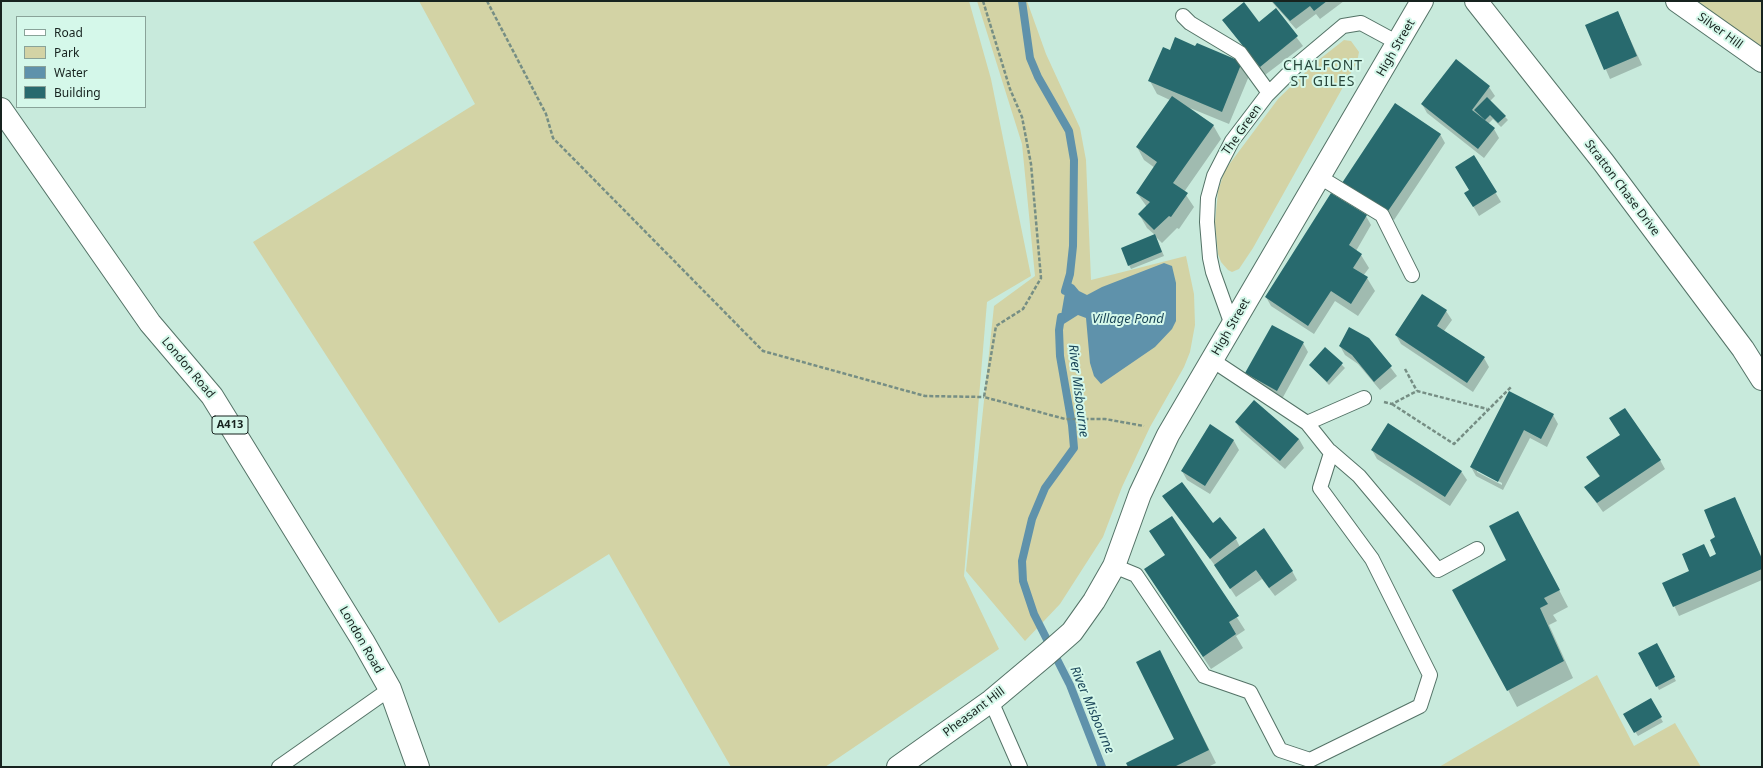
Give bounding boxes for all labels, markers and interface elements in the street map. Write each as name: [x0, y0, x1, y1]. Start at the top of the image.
street label: Silver Hill: [1695, 10, 1745, 52]
legend: [16, 16, 146, 108]
street label: High Street: [1374, 17, 1418, 79]
text: Road: [54, 24, 83, 41]
text: Park: [54, 44, 79, 61]
district label: CHALFONT ST GILES: [1283, 58, 1363, 90]
text: Water: [54, 64, 88, 81]
text: Building: [54, 84, 101, 101]
street label: The Green: [1219, 102, 1265, 158]
street label: Stratton Chase Drive: [1581, 137, 1663, 239]
street label: High Street: [1209, 296, 1253, 358]
water label: Village Pond: [1092, 311, 1164, 327]
street label: London Road: [158, 335, 218, 401]
water label: River Misbourne: [1065, 344, 1091, 438]
road number: A413: [212, 416, 248, 434]
street label: London Road: [336, 604, 386, 676]
water label: River Misbourne: [1067, 664, 1117, 756]
street label: Pheasant Hill: [940, 684, 1008, 740]

